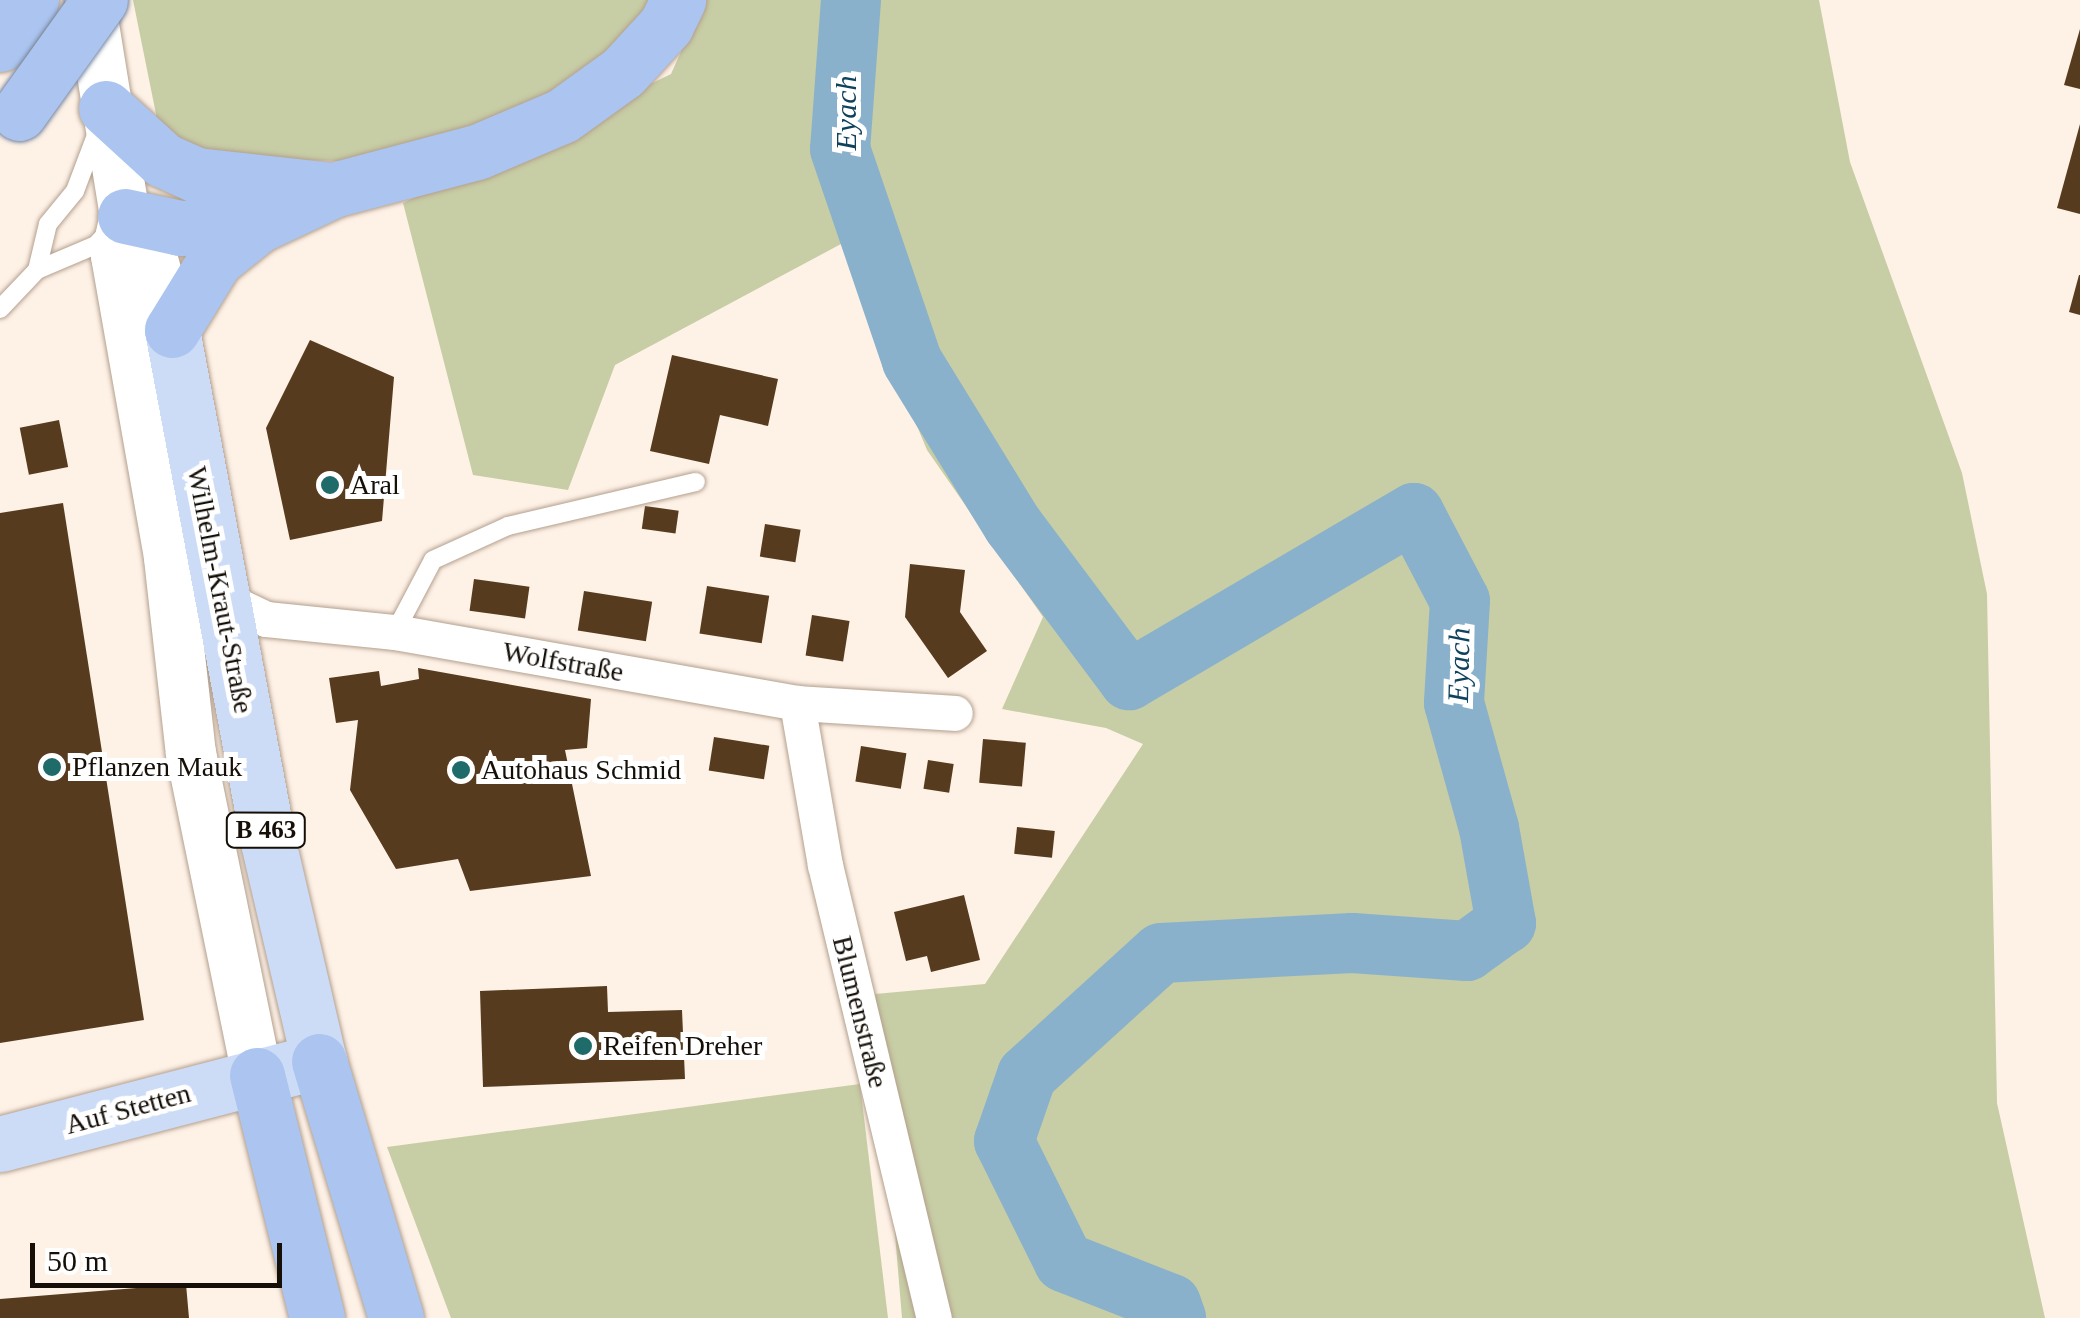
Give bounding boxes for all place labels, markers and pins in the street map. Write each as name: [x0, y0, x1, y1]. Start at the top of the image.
place label: Aral: [350, 468, 400, 502]
marker: Aral: [319, 474, 341, 496]
place label: Pflanzen Mauk: [72, 750, 242, 784]
place label: Autohaus Schmid: [481, 753, 681, 787]
marker: Pflanzen Mauk: [41, 756, 63, 778]
marker: Autohaus Schmid: [450, 759, 472, 781]
place label: Reifen Dreher: [603, 1029, 762, 1063]
marker: Reifen Dreher: [572, 1035, 594, 1057]

